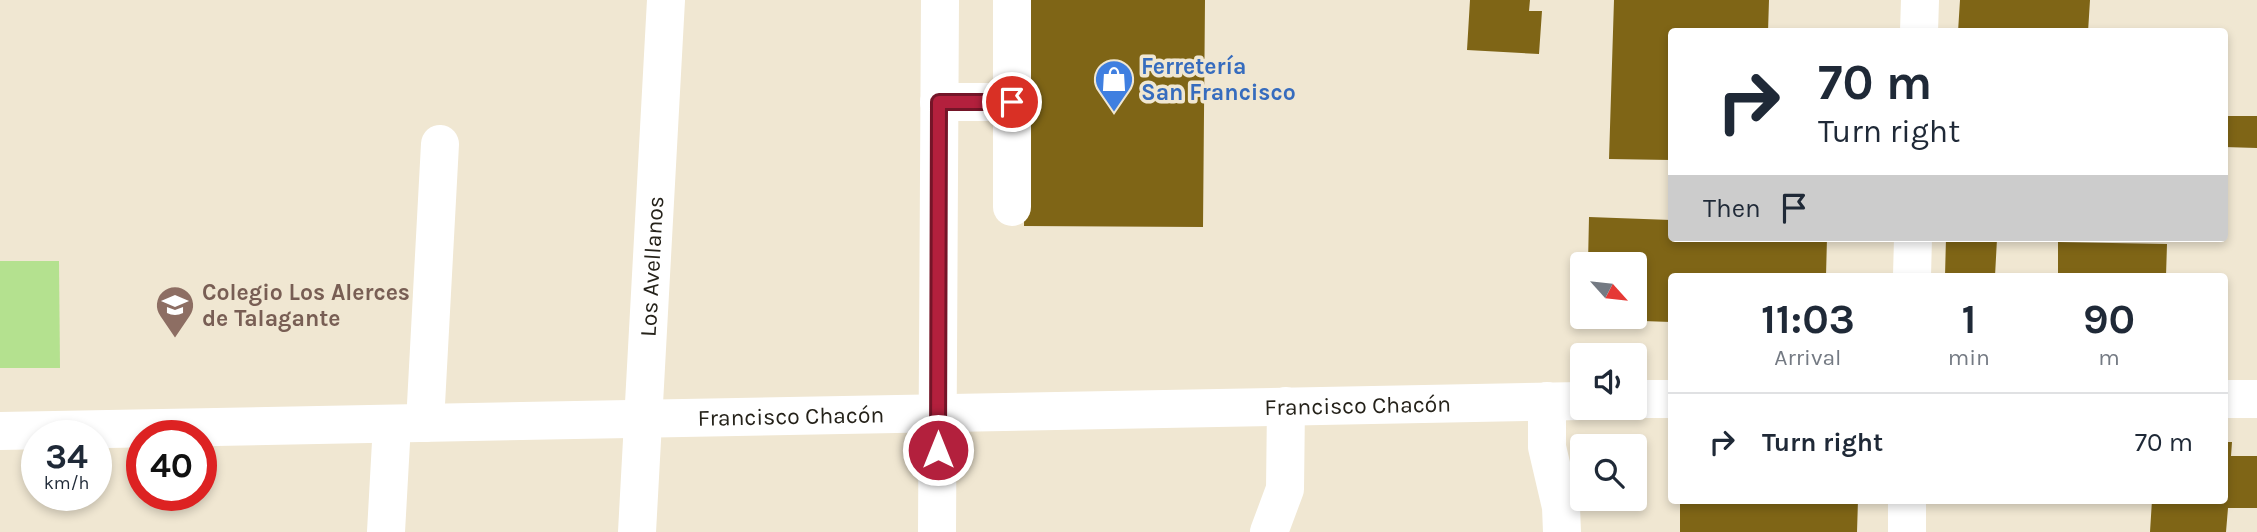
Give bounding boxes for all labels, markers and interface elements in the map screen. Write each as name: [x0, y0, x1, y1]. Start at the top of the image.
place label: Ferretería San Francisco: [1141, 53, 1296, 106]
text: 70 m: [1818, 54, 1932, 111]
icon: right: [1703, 56, 1794, 147]
shop icon: Ferretería San Francisco: [1093, 58, 1135, 113]
pin: [982, 72, 1042, 132]
icon: arrive: [993, 83, 1031, 121]
text: Turn right: [1818, 113, 1960, 150]
icon: arrive: [1775, 189, 1813, 227]
text: Then: [1703, 193, 1761, 224]
street label: Los Avellanos: [635, 195, 669, 338]
north arrow: [1570, 252, 1647, 329]
map controls: [1570, 252, 1647, 511]
place label: Colegio Los Alerces de Talagante: [202, 279, 410, 332]
school or university icon: Colegio Los Alerces de Talagante: [154, 284, 196, 339]
text: 11:03: [1761, 294, 1855, 344]
text: 1: [1961, 294, 1976, 344]
text: 90: [2083, 294, 2135, 344]
button: sound: [1570, 343, 1647, 420]
text: Arrival: [1774, 344, 1842, 371]
text: min: [1948, 344, 1990, 371]
text: m: [2098, 344, 2120, 371]
street label: Francisco Chacón: [1264, 390, 1451, 421]
street label: Francisco Chacón: [697, 401, 884, 432]
position arrow: [901, 413, 975, 487]
speed limit sign: 40: [126, 420, 217, 511]
icon: right: [1703, 423, 1741, 461]
text: Turn right: [1762, 427, 1883, 458]
text: 70 m: [2135, 427, 2193, 458]
button: search: [1570, 434, 1647, 511]
text: 34: [45, 436, 88, 477]
text: km/h: [44, 472, 89, 494]

